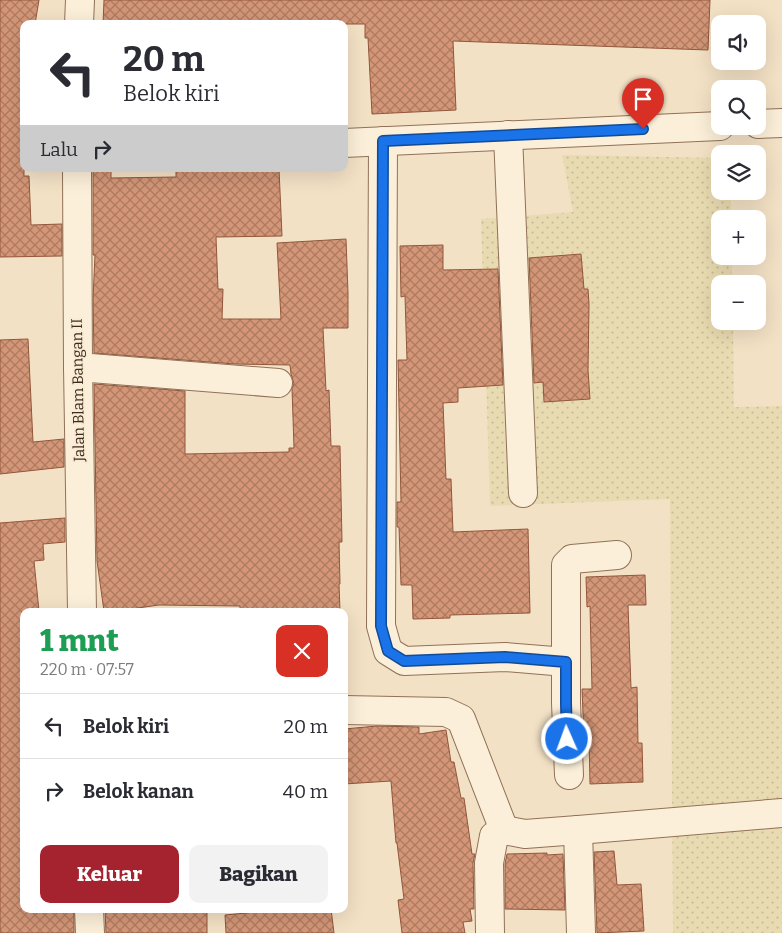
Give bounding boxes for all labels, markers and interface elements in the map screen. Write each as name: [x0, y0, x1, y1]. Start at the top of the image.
map controls: [711, 15, 766, 330]
button: sound: [711, 15, 766, 70]
text: 20 m: [123, 38, 205, 80]
icon: left: [40, 40, 105, 105]
pin: [622, 78, 664, 129]
text: Belok kiri: [123, 80, 219, 107]
button: search: [711, 80, 766, 135]
icon: arrive: [629, 85, 657, 113]
icon: right: [88, 135, 116, 163]
text: Lalu: [40, 138, 78, 161]
button: layers: [711, 145, 766, 200]
button: +: [711, 210, 766, 265]
button: −: [711, 275, 766, 330]
street label: Jalan Blam Bangan II: [68, 318, 88, 463]
text: 1 mnt: [40, 623, 119, 659]
button: close: [276, 625, 328, 677]
text: 220 m · 07:57: [40, 660, 134, 679]
icon: left: [40, 712, 68, 740]
position arrow: [540, 712, 592, 764]
text: Belok kiri: [83, 715, 169, 738]
text: 20 m: [284, 715, 328, 738]
icon: right: [40, 777, 68, 805]
text: Belok kanan: [83, 780, 194, 803]
text: 40 m: [283, 780, 328, 803]
button: Keluar: [40, 845, 179, 903]
button: Bagikan: [189, 845, 328, 903]

